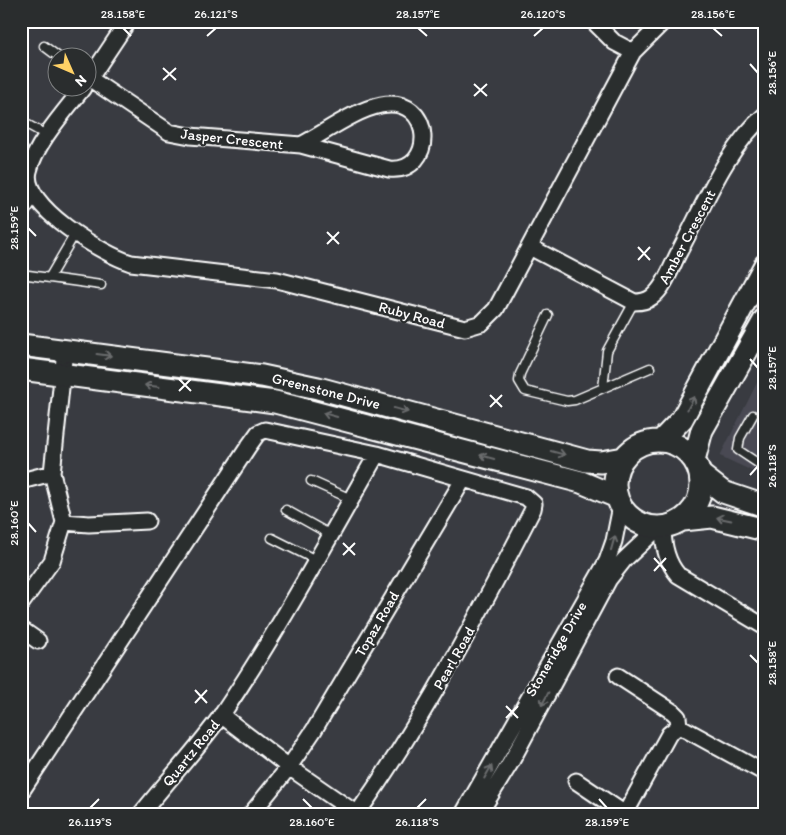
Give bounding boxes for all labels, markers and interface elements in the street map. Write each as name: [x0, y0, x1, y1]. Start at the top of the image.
text: 28.158°E: [101, 7, 146, 21]
text: 26.121°S: [194, 7, 238, 21]
text: 28.157°E: [396, 7, 440, 21]
text: 26.120°S: [520, 7, 566, 21]
text: 28.156°E: [691, 7, 735, 21]
north arrow: [48, 48, 98, 98]
text: 28.156°E: [765, 51, 779, 95]
text: N: [71, 71, 90, 90]
street label: Jasper Crescent: [180, 125, 285, 153]
street label: Amber Crescent: [655, 186, 720, 287]
text: 28.159°E: [7, 206, 21, 250]
street label: Ruby Road: [377, 297, 447, 333]
text: 28.157°E: [765, 346, 779, 390]
one-way arrow: [96, 350, 112, 360]
street label: Greenstone Drive: [270, 369, 382, 413]
one-way arrow: [145, 381, 161, 391]
one-way arrow: [686, 396, 696, 411]
one-way arrow: [393, 406, 409, 416]
one-way arrow: [322, 410, 338, 420]
text: 26.118°S: [765, 444, 779, 488]
one-way arrow: [550, 448, 566, 458]
one-way arrow: [479, 452, 495, 461]
text: 28.160°E: [7, 500, 21, 546]
one-way arrow: [717, 514, 733, 523]
one-way arrow: [609, 535, 619, 551]
street label: Topaz Road: [351, 588, 403, 660]
street label: Stoneridge Drive: [521, 598, 591, 700]
street label: Pearl Road: [429, 623, 479, 693]
text: 28.158°E: [765, 640, 779, 685]
one-way arrow: [540, 692, 550, 707]
street label: Quartz Road: [158, 715, 224, 790]
one-way arrow: [484, 765, 494, 779]
text: 26.119°S: [68, 815, 112, 829]
text: 28.160°E: [289, 815, 335, 829]
text: 26.118°S: [395, 815, 439, 829]
text: 28.159°E: [585, 815, 629, 829]

